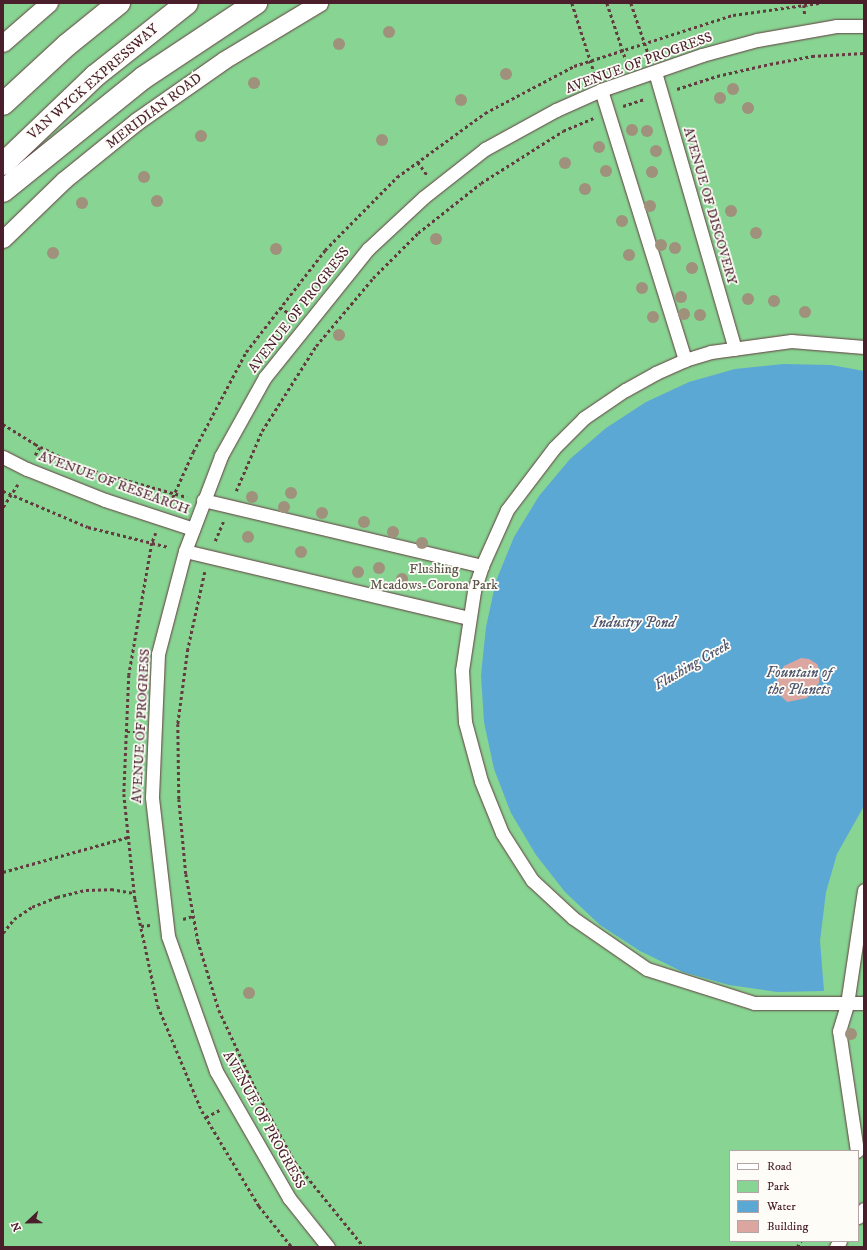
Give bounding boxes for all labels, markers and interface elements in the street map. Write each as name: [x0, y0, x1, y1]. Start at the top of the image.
street label: VAN WYCK EXPRESSWAY: [24, 21, 162, 143]
street label: AVENUE OF PROGRESS: [563, 29, 715, 97]
street label: MERIDIAN ROAD: [103, 70, 205, 152]
street label: AVENUE OF DISCOVERY: [679, 125, 741, 287]
street label: AVENUE OF PROGRESS: [245, 244, 353, 376]
street label: AVENUE OF RESEARCH: [36, 448, 192, 518]
park label: Flushing Meadows-Corona Park: [370, 561, 498, 594]
water label: Industry Pond: [593, 614, 675, 632]
water label: Flushing Creek: [651, 636, 733, 694]
street label: AVENUE OF PROGRESS: [129, 648, 153, 804]
water label: Fountain of the Planets: [766, 663, 832, 698]
street label: AVENUE OF PROGRESS: [219, 1048, 309, 1192]
legend: [729, 1150, 859, 1242]
text: Road: [767, 1159, 792, 1174]
text: Park: [767, 1179, 789, 1194]
text: Water: [767, 1199, 796, 1214]
north arrow: [8, 1202, 48, 1242]
text: Building: [767, 1219, 808, 1234]
text: N: [9, 1220, 25, 1233]

